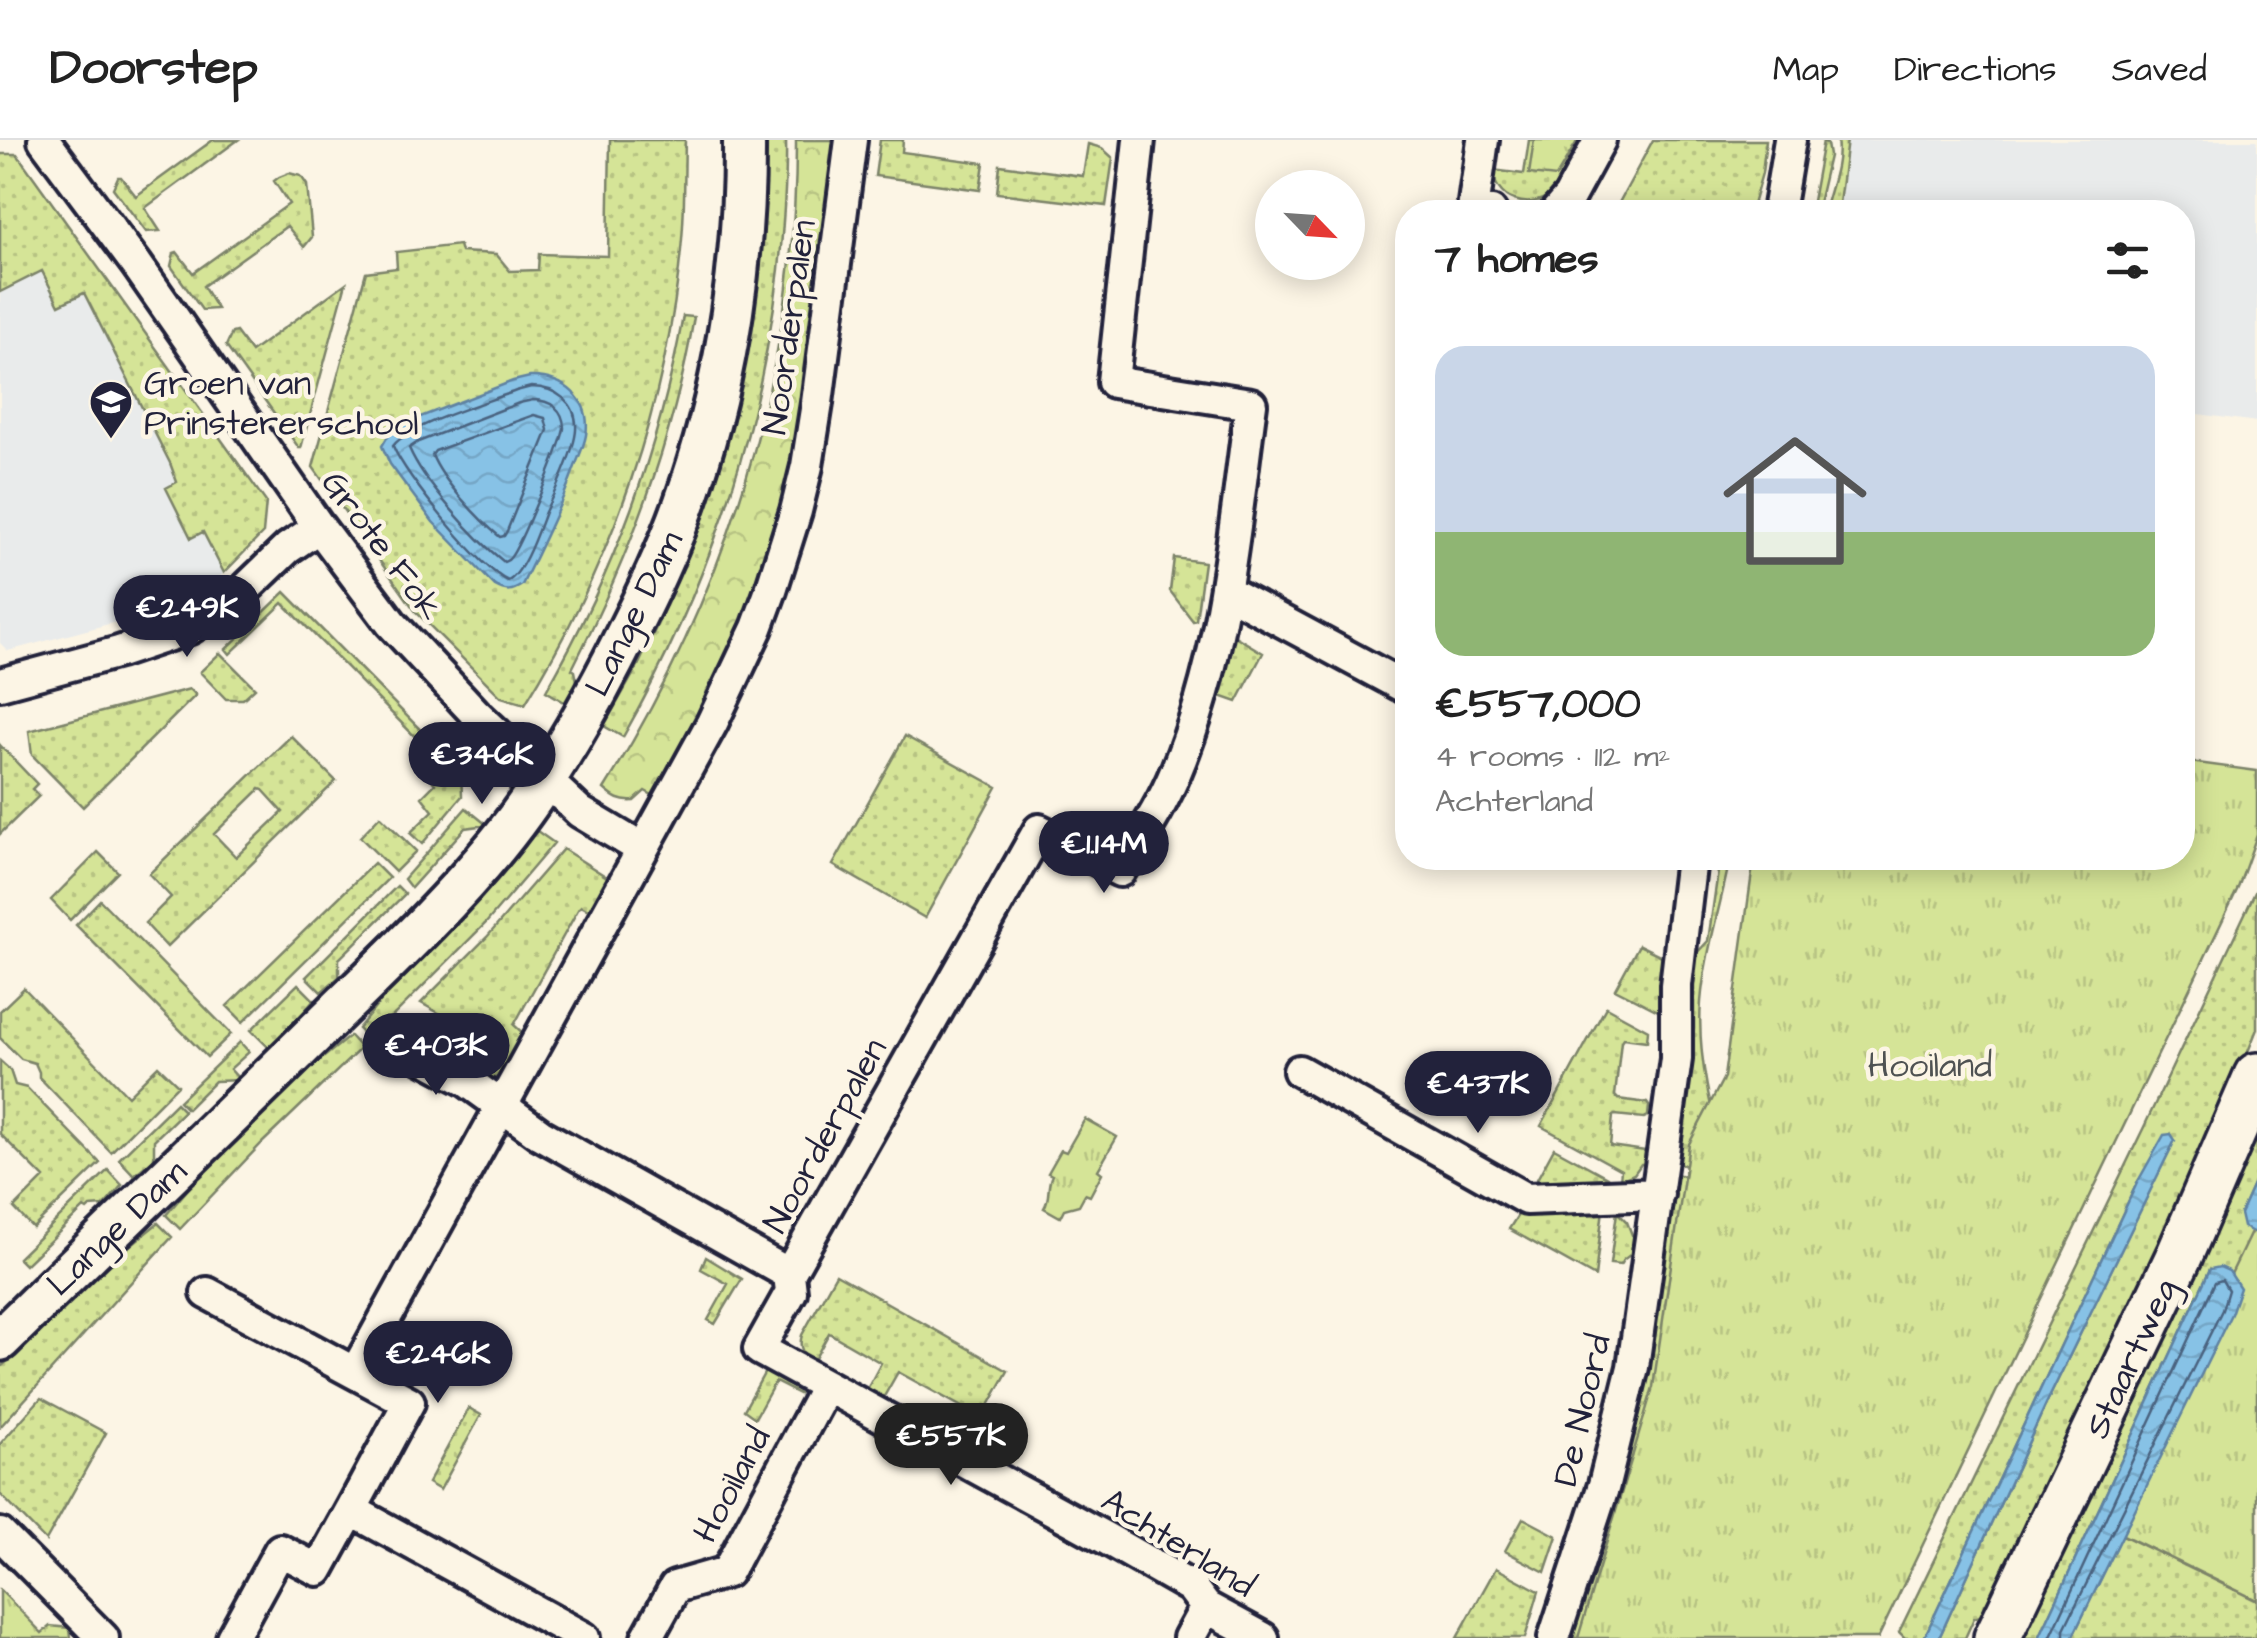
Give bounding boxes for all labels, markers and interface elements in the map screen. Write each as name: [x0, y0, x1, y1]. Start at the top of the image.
text: Doorstep: [50, 36, 258, 102]
text: Map: [1773, 45, 1839, 94]
text: Directions: [1894, 45, 2057, 94]
text: Saved: [2112, 45, 2207, 94]
north arrow: [1255, 170, 1365, 280]
map controls: [1255, 170, 1365, 280]
street label: Noorderpalen: [750, 217, 829, 438]
text: 7 homes: [1435, 231, 1599, 289]
icon: filters: [2100, 233, 2155, 288]
place label: Groen van Prinstererschool: [144, 359, 419, 448]
school or university icon: Groen van Prinstererschool: [88, 379, 134, 440]
icon: home: [1705, 411, 1885, 591]
street label: Grote Fok: [309, 461, 454, 631]
street label: Lange Dam: [573, 523, 697, 705]
pin: €249K: [117, 575, 257, 660]
text: €249K: [135, 585, 239, 630]
text: €557,000: [1435, 676, 1641, 734]
pin: €346K: [412, 722, 552, 807]
text: €346K: [431, 732, 533, 777]
text: 4 rooms · 112 m²: [1435, 734, 1671, 779]
text: Achterland: [1435, 779, 1593, 824]
pin: €1.14M: [1023, 811, 1185, 896]
text: €1.14M: [1061, 821, 1147, 866]
pin: €403K: [366, 1013, 506, 1098]
text: €403K: [384, 1023, 488, 1068]
street label: Noorderpalen: [752, 1029, 899, 1242]
park label: Hooiland: [1868, 1041, 1992, 1090]
pin: €437K: [1408, 1051, 1548, 1136]
text: €437K: [1427, 1061, 1529, 1106]
street label: Lange Dam: [36, 1149, 200, 1309]
street label: Staartweg: [2073, 1271, 2192, 1447]
pin: €246K: [368, 1321, 508, 1406]
street label: De Noord: [1541, 1330, 1624, 1491]
text: €246K: [386, 1331, 490, 1376]
pin: €557K: [881, 1403, 1021, 1488]
text: €557K: [896, 1413, 1006, 1458]
street label: Hooiland: [681, 1418, 783, 1551]
street label: Achterland: [1092, 1477, 1265, 1610]

